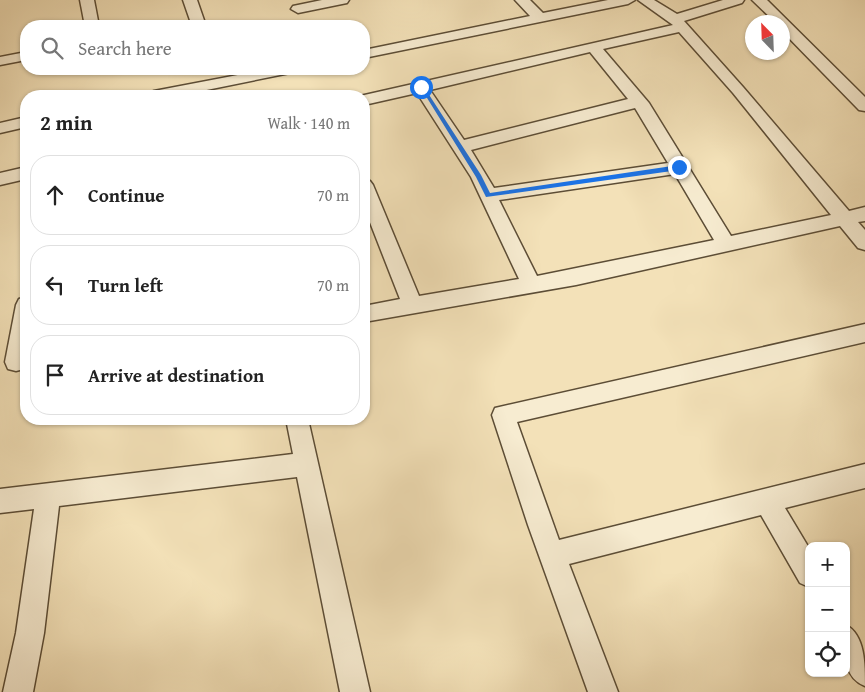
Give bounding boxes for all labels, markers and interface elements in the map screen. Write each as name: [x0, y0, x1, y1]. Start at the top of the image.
north arrow: [745, 15, 790, 60]
search box: [20, 20, 370, 75]
icon: search: [38, 34, 66, 62]
text: Search here: [78, 34, 172, 62]
route start: [410, 76, 433, 99]
text: 2 min: [40, 107, 92, 138]
text: Walk · 140 m: [267, 111, 350, 135]
route end: [668, 156, 691, 179]
icon: ahead: [41, 181, 69, 209]
text: Continue: [88, 181, 165, 209]
text: 70 m: [317, 183, 349, 207]
icon: left: [41, 271, 69, 299]
text: Turn left: [88, 271, 163, 299]
text: 70 m: [317, 273, 349, 297]
icon: arrive: [41, 361, 69, 389]
text: Arrive at destination: [88, 361, 264, 389]
map controls: [805, 542, 850, 677]
button: +: [805, 542, 850, 587]
button: −: [805, 587, 850, 632]
button: locate: [805, 632, 850, 677]

